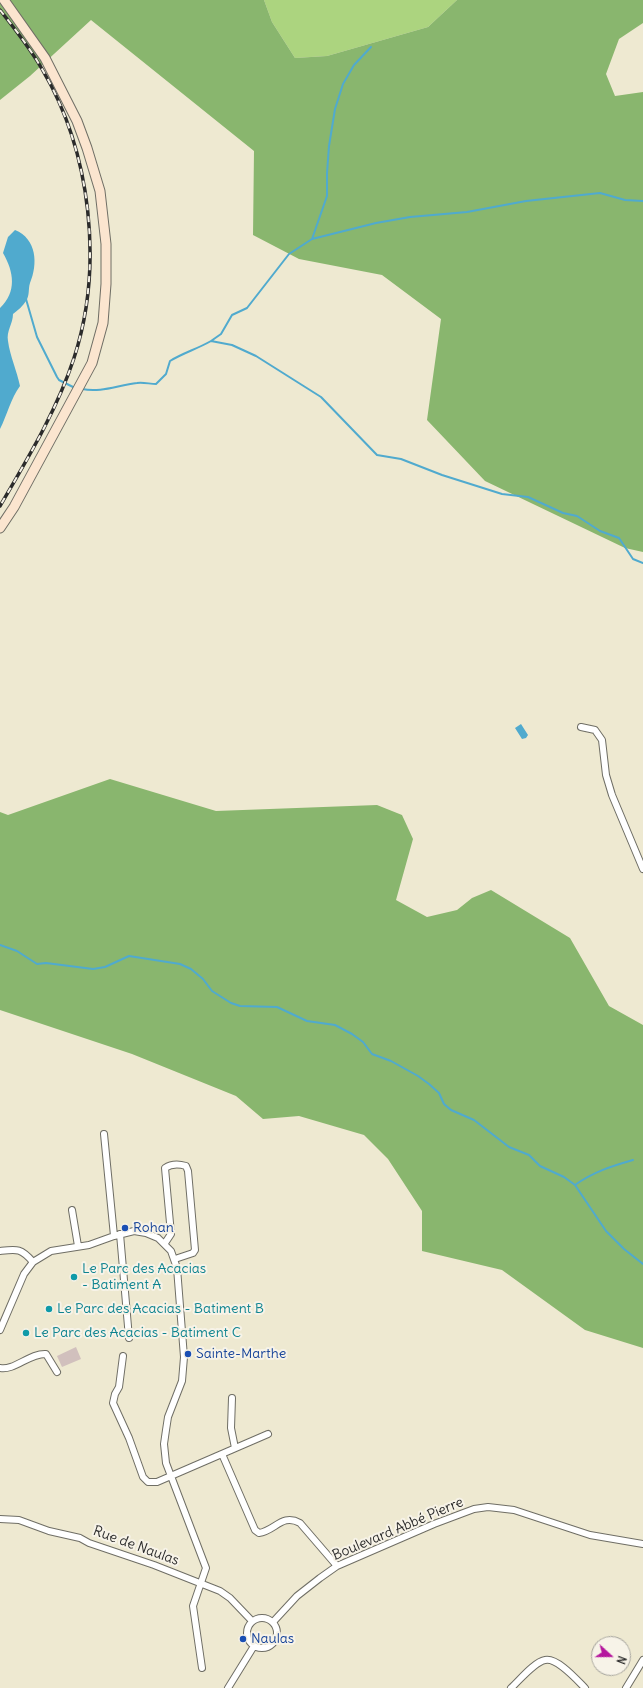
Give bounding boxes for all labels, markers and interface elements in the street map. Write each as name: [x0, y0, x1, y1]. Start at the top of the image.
place label: Rohan: [133, 1220, 174, 1236]
marker: Rohan: [120, 1223, 130, 1233]
place label: Le Parc des Acacias - Batiment A: [82, 1261, 206, 1294]
marker: Le Parc des Acacias - Batiment A: [69, 1272, 79, 1282]
place label: Le Parc des Acacias - Batiment B: [57, 1301, 264, 1317]
marker: Le Parc des Acacias - Batiment B: [44, 1304, 54, 1314]
place label: Le Parc des Acacias - Batiment C: [34, 1325, 241, 1341]
marker: Le Parc des Acacias - Batiment C: [21, 1328, 31, 1338]
place label: Sainte-Marthe: [196, 1346, 286, 1362]
marker: Sainte-Marthe: [183, 1349, 193, 1359]
street label: Boulevard Abbé Pierre: [330, 1494, 466, 1564]
street label: Rue de Naulas: [91, 1523, 181, 1569]
place label: Naulas: [251, 1631, 294, 1647]
marker: Naulas: [238, 1634, 248, 1644]
north arrow: [591, 1636, 631, 1676]
text: N: [613, 1654, 629, 1666]

